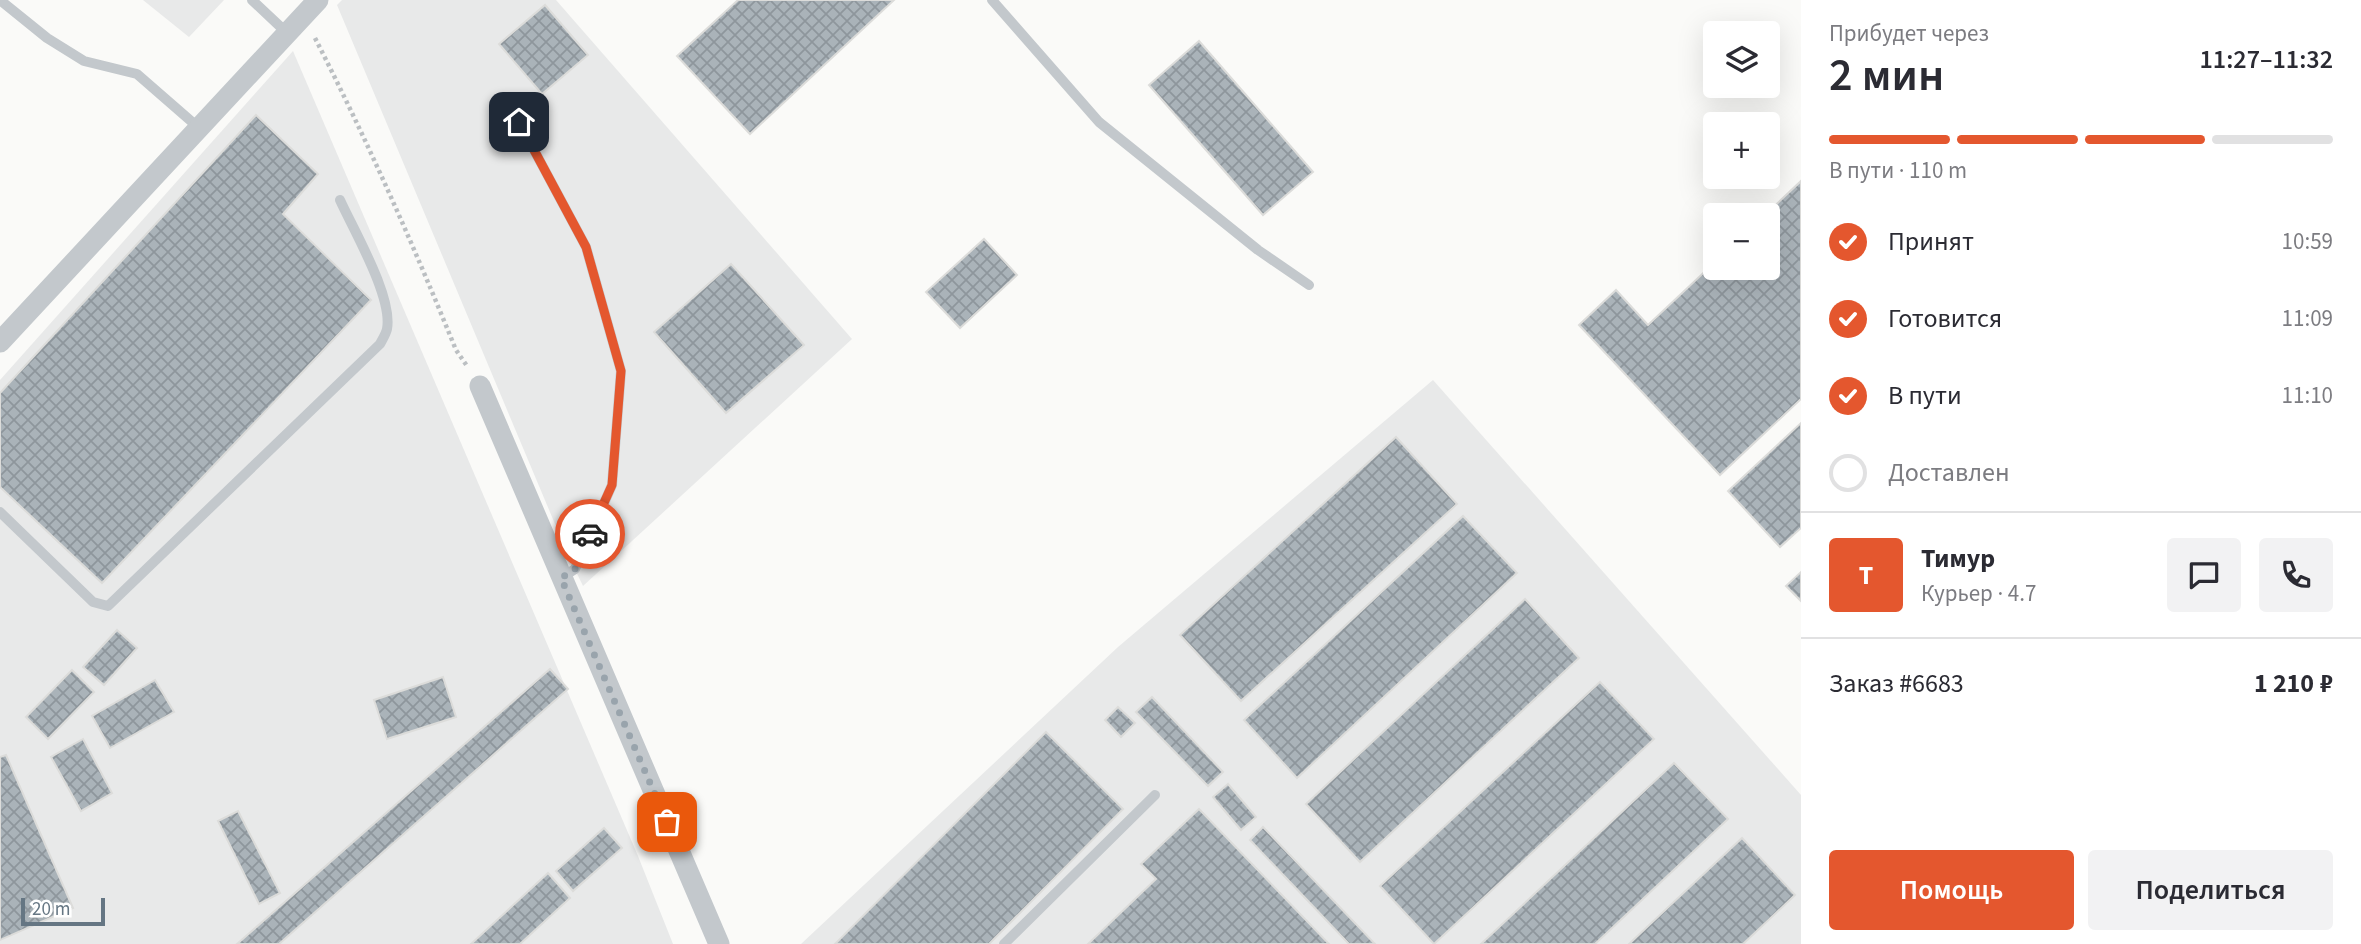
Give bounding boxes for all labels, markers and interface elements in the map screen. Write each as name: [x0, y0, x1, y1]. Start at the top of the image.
text: Прибудет через: [1829, 17, 1989, 50]
map controls: [1703, 21, 1780, 280]
button: layers: [1703, 21, 1780, 98]
text: 11:27–11:32: [2200, 41, 2333, 78]
text: 2 мин: [1829, 43, 1944, 108]
pin: [489, 92, 549, 152]
icon: home: [500, 103, 538, 141]
button: +: [1703, 112, 1780, 189]
text: В пути · 110 m: [1829, 154, 1967, 187]
button: −: [1703, 203, 1780, 280]
icon: check: [1829, 223, 1867, 261]
text: Принят: [1888, 223, 1974, 260]
text: 10:59: [2282, 225, 2333, 258]
icon: check: [1829, 300, 1867, 338]
text: Готовится: [1888, 300, 2002, 337]
text: 11:09: [2282, 302, 2333, 335]
icon: check: [1829, 377, 1867, 415]
text: В пути: [1888, 377, 1962, 414]
text: 11:10: [2282, 379, 2333, 412]
text: Доставлен: [1888, 454, 2010, 491]
courier: [555, 499, 625, 569]
icon: car: [571, 515, 609, 553]
button: chat: [2167, 538, 2241, 612]
button: phone: [2259, 538, 2333, 612]
text: Тимур: [1921, 540, 1995, 577]
text: Т: [1859, 557, 1873, 594]
text: Курьер · 4.7: [1921, 577, 2036, 610]
text: Заказ #6683: [1829, 665, 1964, 702]
text: 1 210 ₽: [2254, 665, 2333, 702]
pin: [637, 792, 697, 852]
icon: bag: [648, 803, 686, 841]
button: Помощь: [1829, 850, 2074, 930]
button: Поделиться: [2088, 850, 2333, 930]
scale bar: [21, 895, 105, 927]
text: 20 m: [32, 896, 70, 923]

